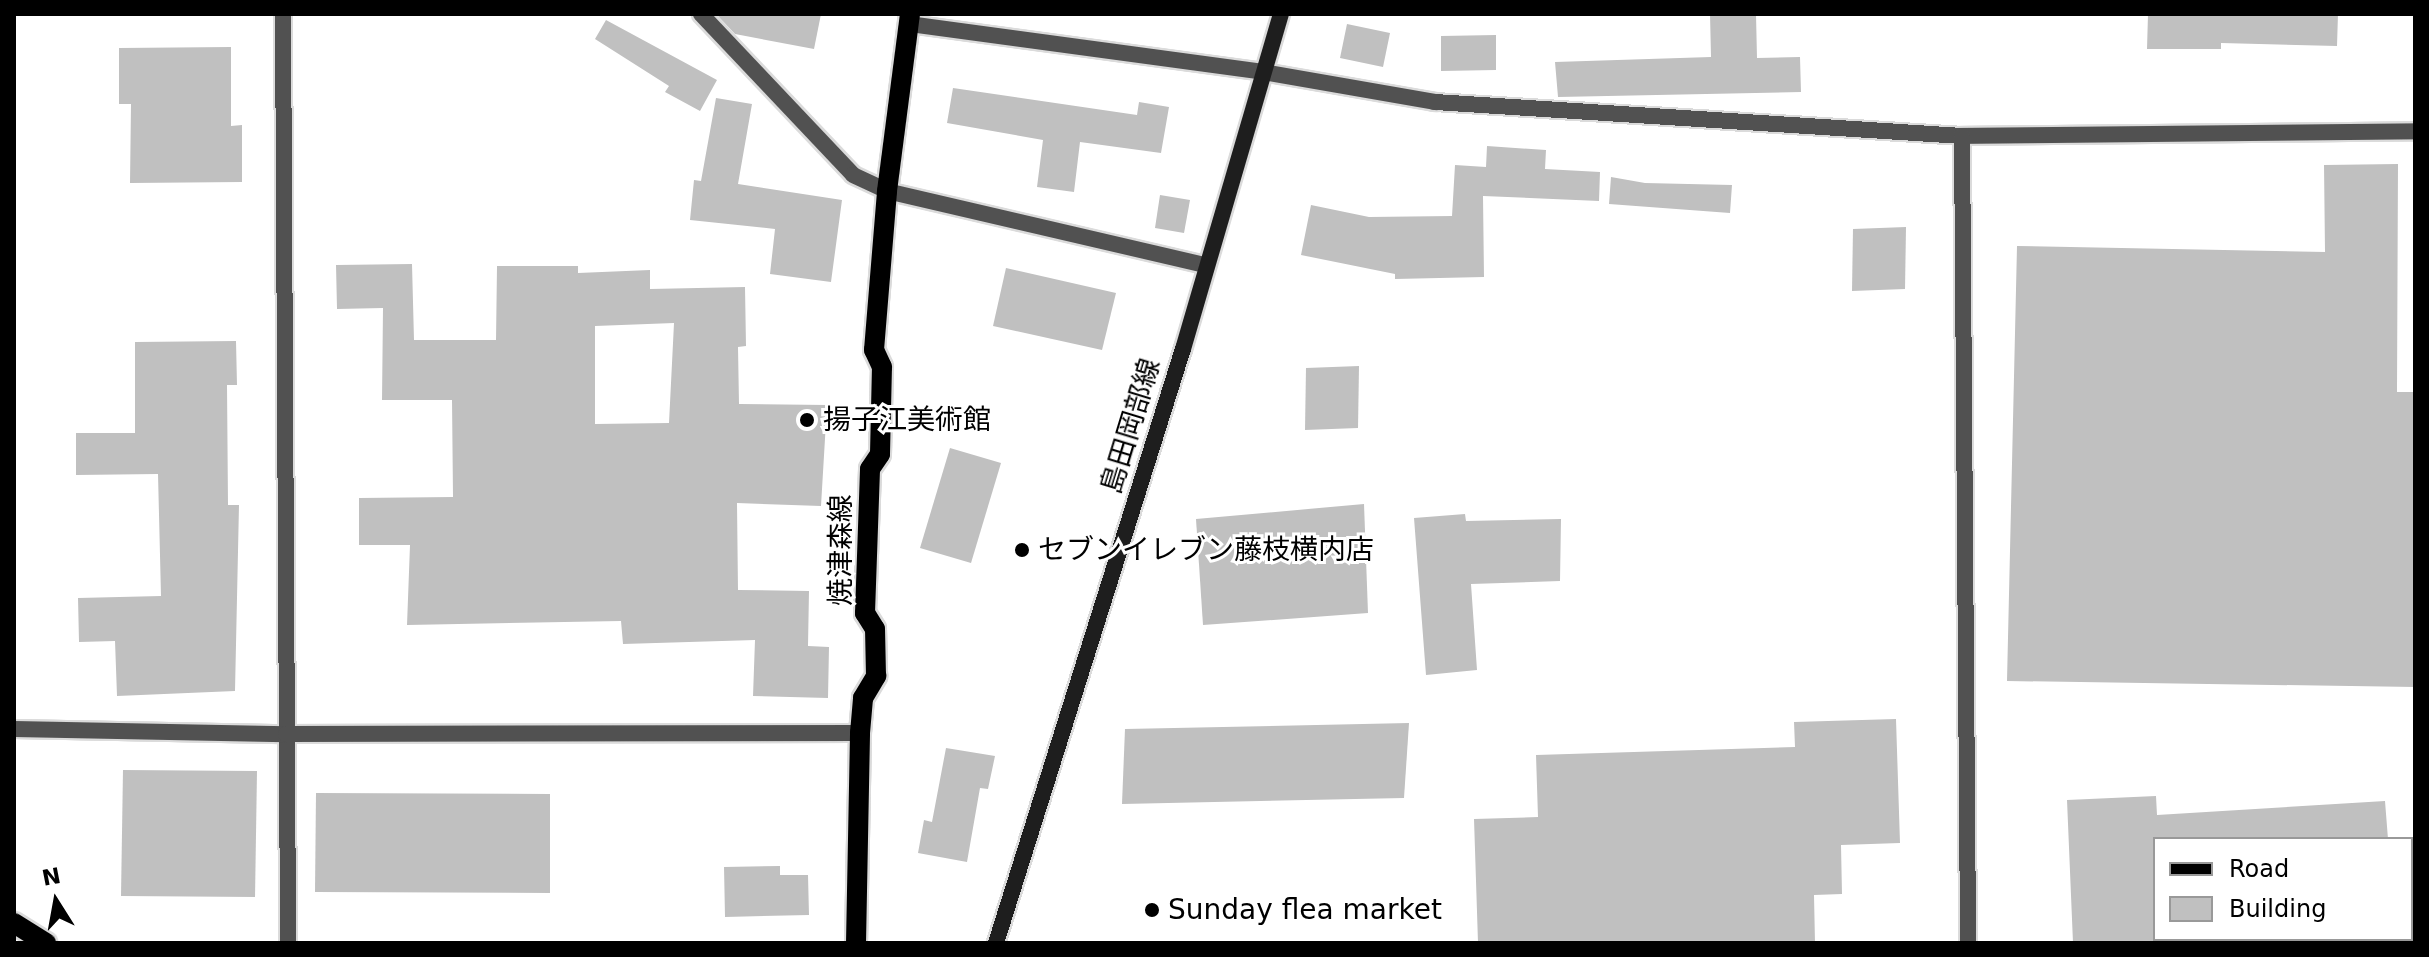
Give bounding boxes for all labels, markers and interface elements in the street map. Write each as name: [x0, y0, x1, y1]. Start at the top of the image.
street label: 島田岡部線: [1094, 354, 1168, 498]
place label: 揚子江美術館: [823, 403, 991, 437]
marker: 揚子江美術館: [798, 411, 816, 429]
street label: 焼津森線: [824, 494, 858, 606]
place label: セブンイレブン藤枝横内店: [1038, 533, 1374, 567]
marker: セブンイレブン藤枝横内店: [1013, 541, 1031, 559]
legend: [2153, 837, 2413, 941]
text: Road: [2229, 855, 2289, 883]
north arrow: [16, 861, 96, 941]
text: N: [40, 863, 63, 891]
place label: Sunday flea market: [1168, 893, 1442, 927]
text: Building: [2229, 895, 2326, 923]
marker: Sunday flea market: [1143, 901, 1161, 919]

